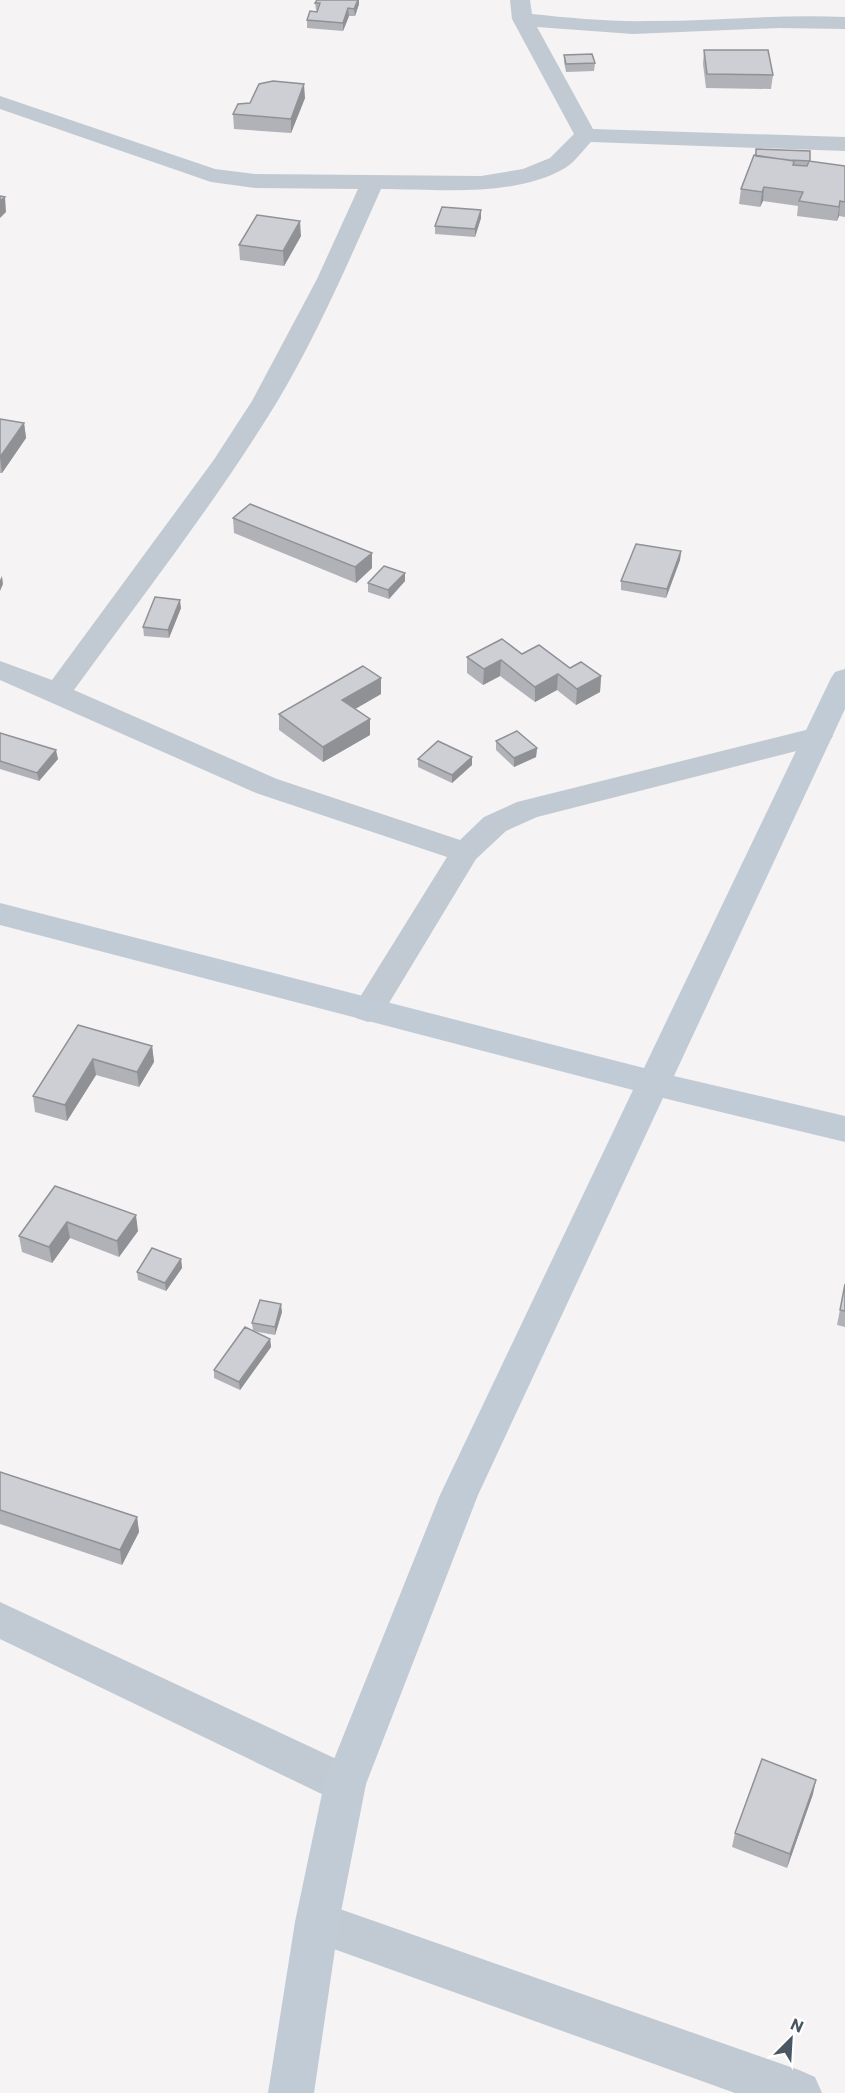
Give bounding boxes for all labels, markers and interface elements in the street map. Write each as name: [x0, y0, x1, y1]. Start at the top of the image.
north arrow: [761, 2009, 821, 2069]
text: N: [788, 2014, 807, 2036]

